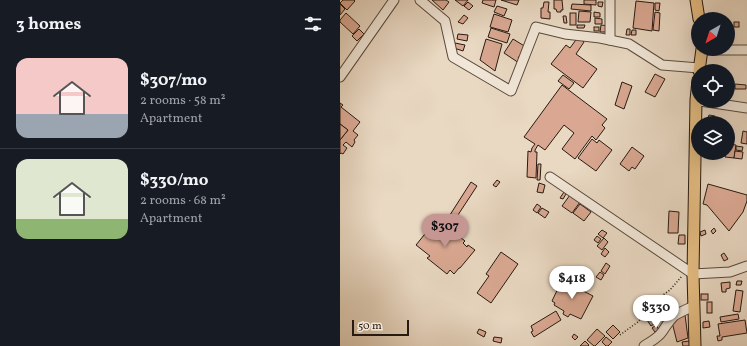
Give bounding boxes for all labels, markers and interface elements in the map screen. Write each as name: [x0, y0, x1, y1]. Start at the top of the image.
north arrow: [691, 12, 735, 56]
map controls: [691, 12, 735, 160]
text: 3 homes: [16, 13, 81, 36]
icon: filters: [302, 13, 324, 35]
button: locate: [691, 64, 735, 108]
text: $307/mo: [140, 69, 207, 92]
icon: home: [48, 74, 96, 122]
text: 2 rooms · 58 m²: [140, 92, 225, 110]
text: Apartment: [140, 110, 203, 128]
button: layers: [691, 116, 735, 160]
text: $330/mo: [140, 169, 208, 192]
icon: home: [48, 175, 96, 223]
text: 2 rooms · 68 m²: [140, 192, 226, 210]
text: Apartment: [140, 210, 203, 228]
pin: $307: [421, 214, 469, 248]
text: $307: [431, 218, 459, 236]
pin: $418: [548, 266, 596, 300]
text: $418: [558, 270, 586, 288]
pin: $330: [632, 295, 680, 329]
text: $330: [642, 299, 670, 317]
scale bar: [352, 318, 409, 337]
text: 50 m: [358, 319, 382, 334]

